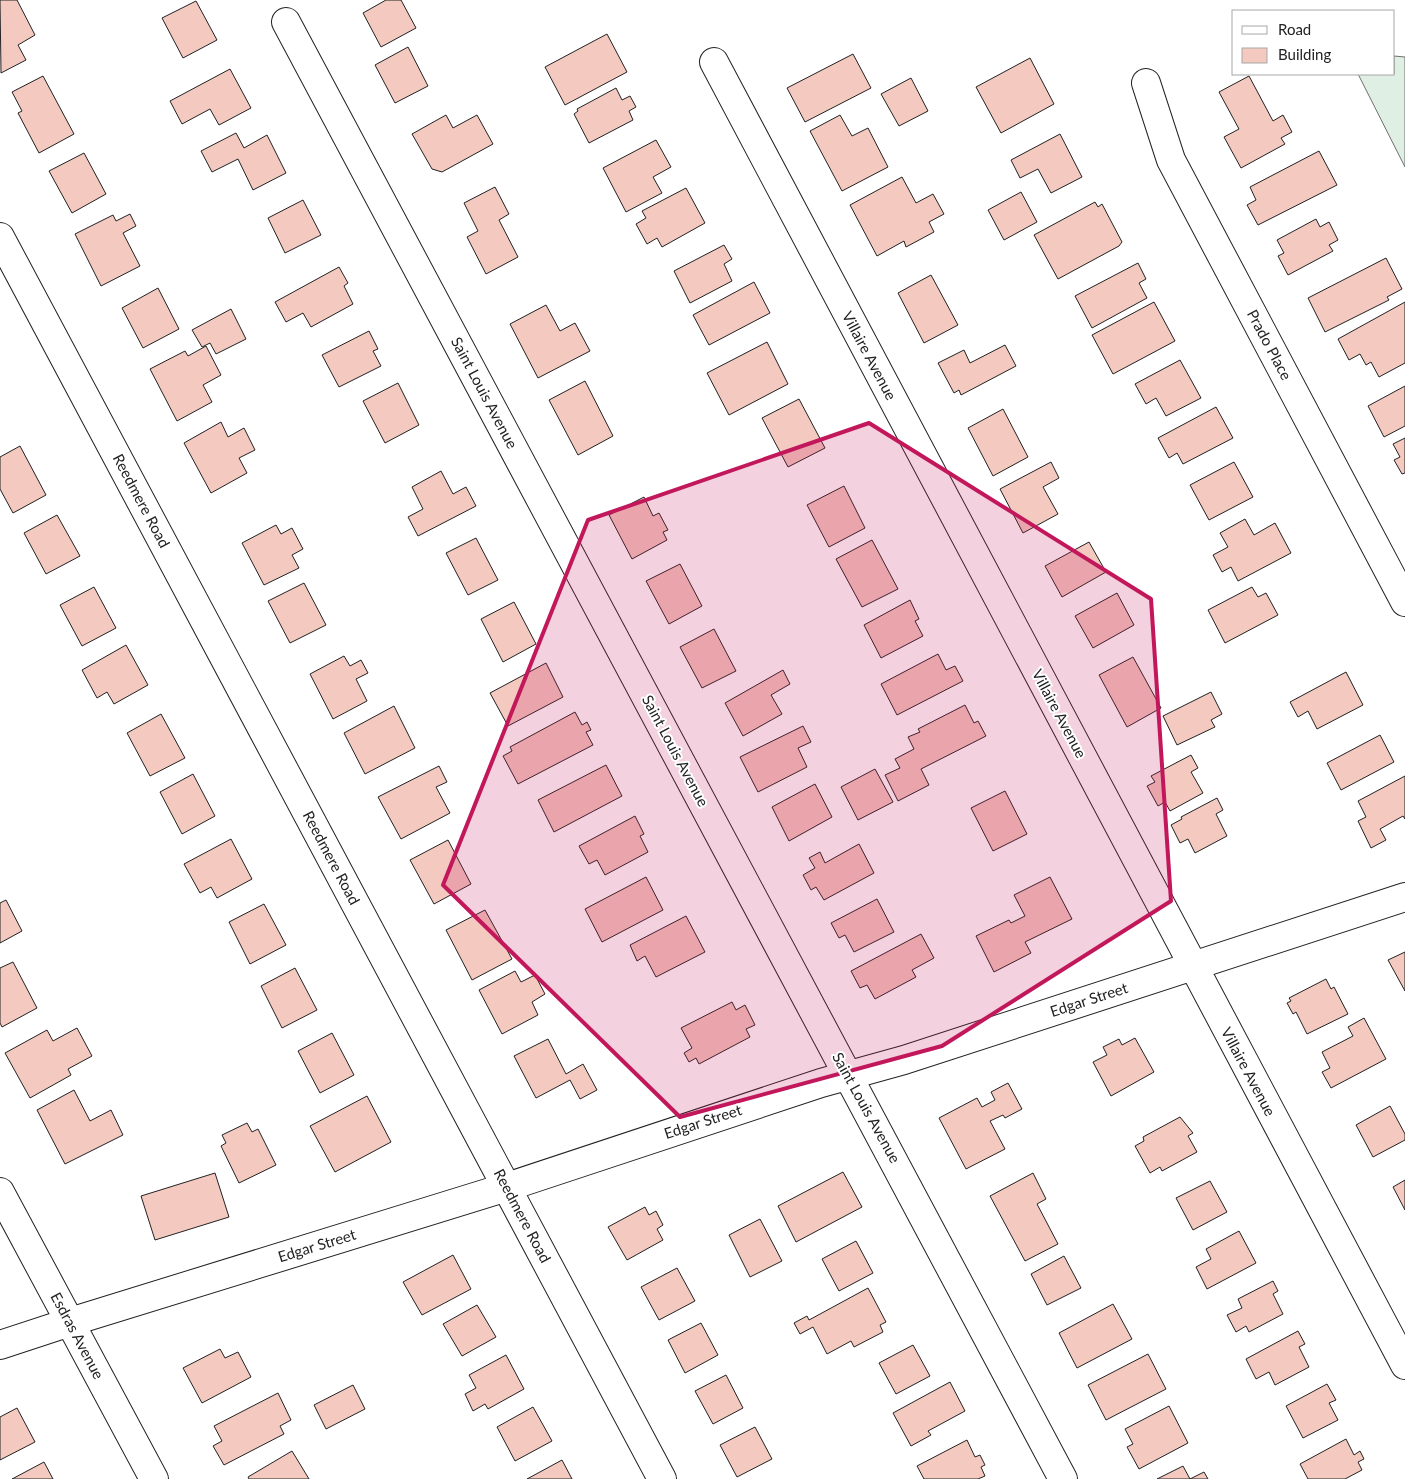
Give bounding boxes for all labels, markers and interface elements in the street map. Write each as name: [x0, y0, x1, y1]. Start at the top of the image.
legend: [1232, 10, 1395, 75]
text: Road: [1278, 20, 1311, 38]
text: Building: [1278, 45, 1331, 63]
street label: Prado Place: [1244, 306, 1296, 383]
street label: Villaire Avenue: [839, 308, 901, 403]
street label: Saint Louis Avenue: [448, 334, 522, 451]
street label: Reedmere Road: [110, 451, 174, 550]
street label: Villaire Avenue: [1029, 666, 1091, 761]
street label: Saint Louis Avenue: [639, 692, 713, 809]
street label: Reedmere Road: [300, 808, 364, 907]
street label: Edgar Street: [1048, 978, 1130, 1020]
street label: Villaire Avenue: [1218, 1024, 1280, 1119]
street label: Saint Louis Avenue: [829, 1049, 905, 1166]
street label: Edgar Street: [662, 1100, 744, 1142]
street label: Reedmere Road: [491, 1166, 555, 1265]
street label: Edgar Street: [276, 1224, 358, 1265]
street label: Esdras Avenue: [47, 1289, 108, 1382]

